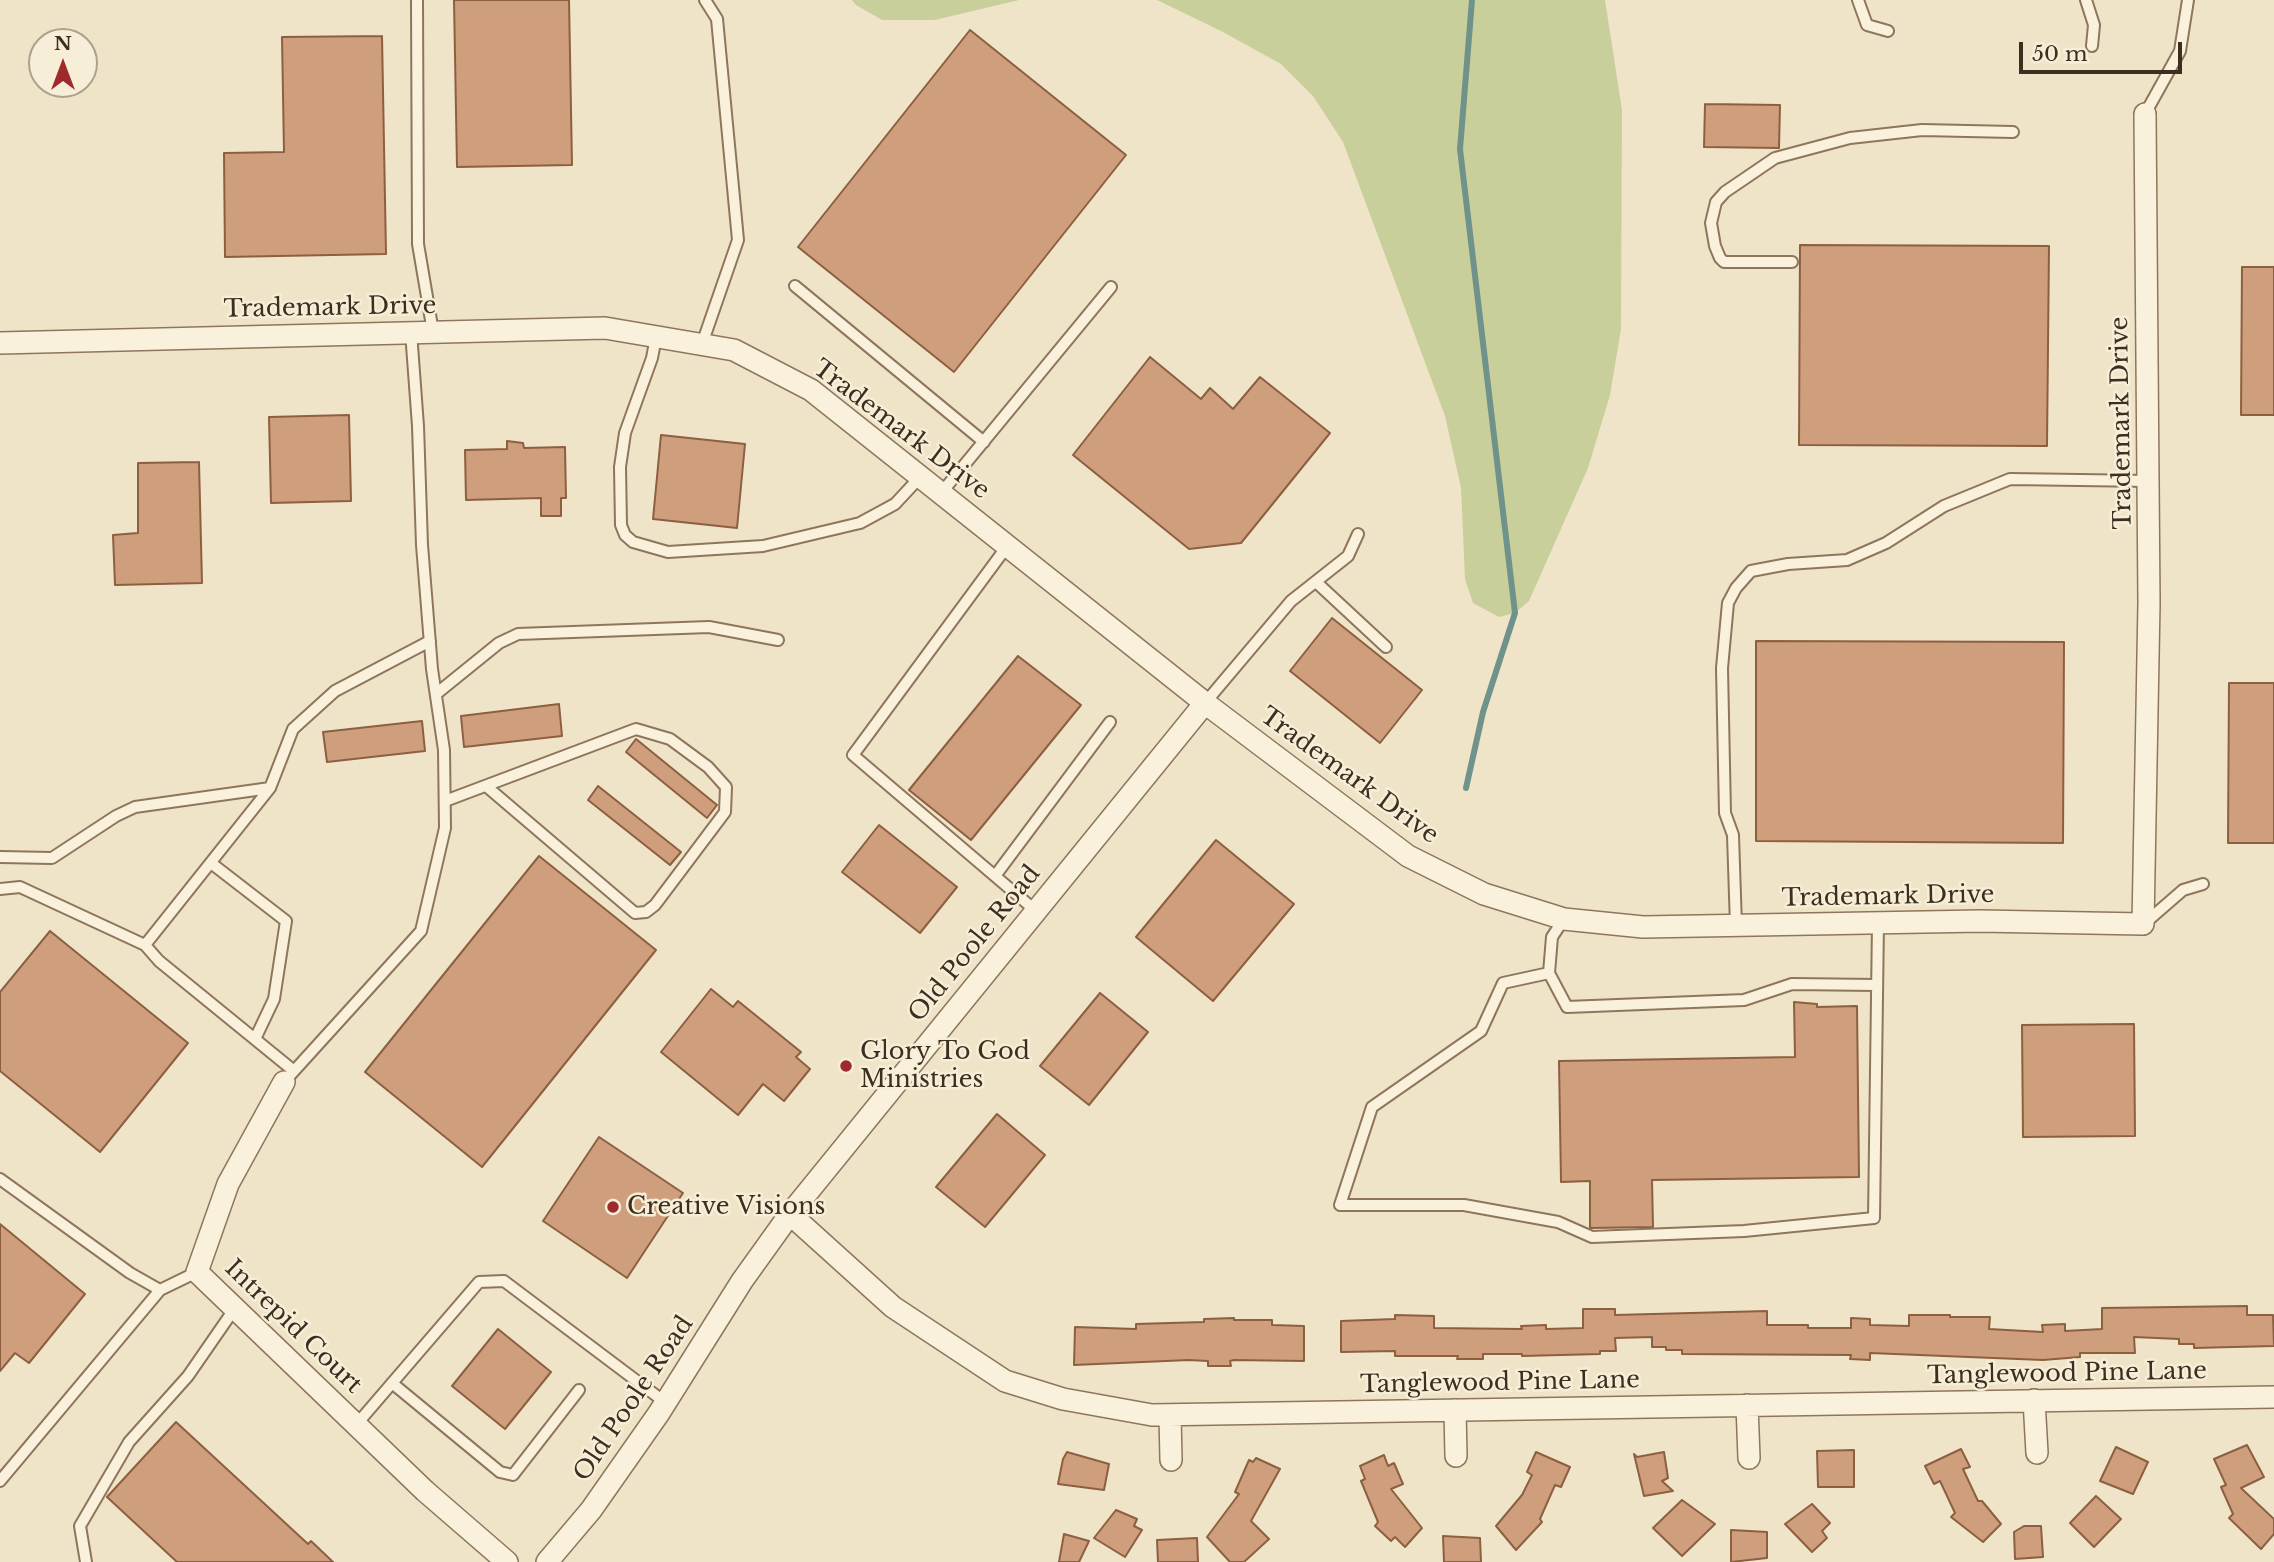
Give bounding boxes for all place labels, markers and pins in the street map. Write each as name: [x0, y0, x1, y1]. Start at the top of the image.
place label: Glory To God Ministries: [860, 1038, 1030, 1094]
marker: Glory To God Ministries: [838, 1058, 854, 1074]
place label: Creative Visions: [627, 1193, 825, 1221]
marker: Creative Visions: [605, 1199, 621, 1215]

